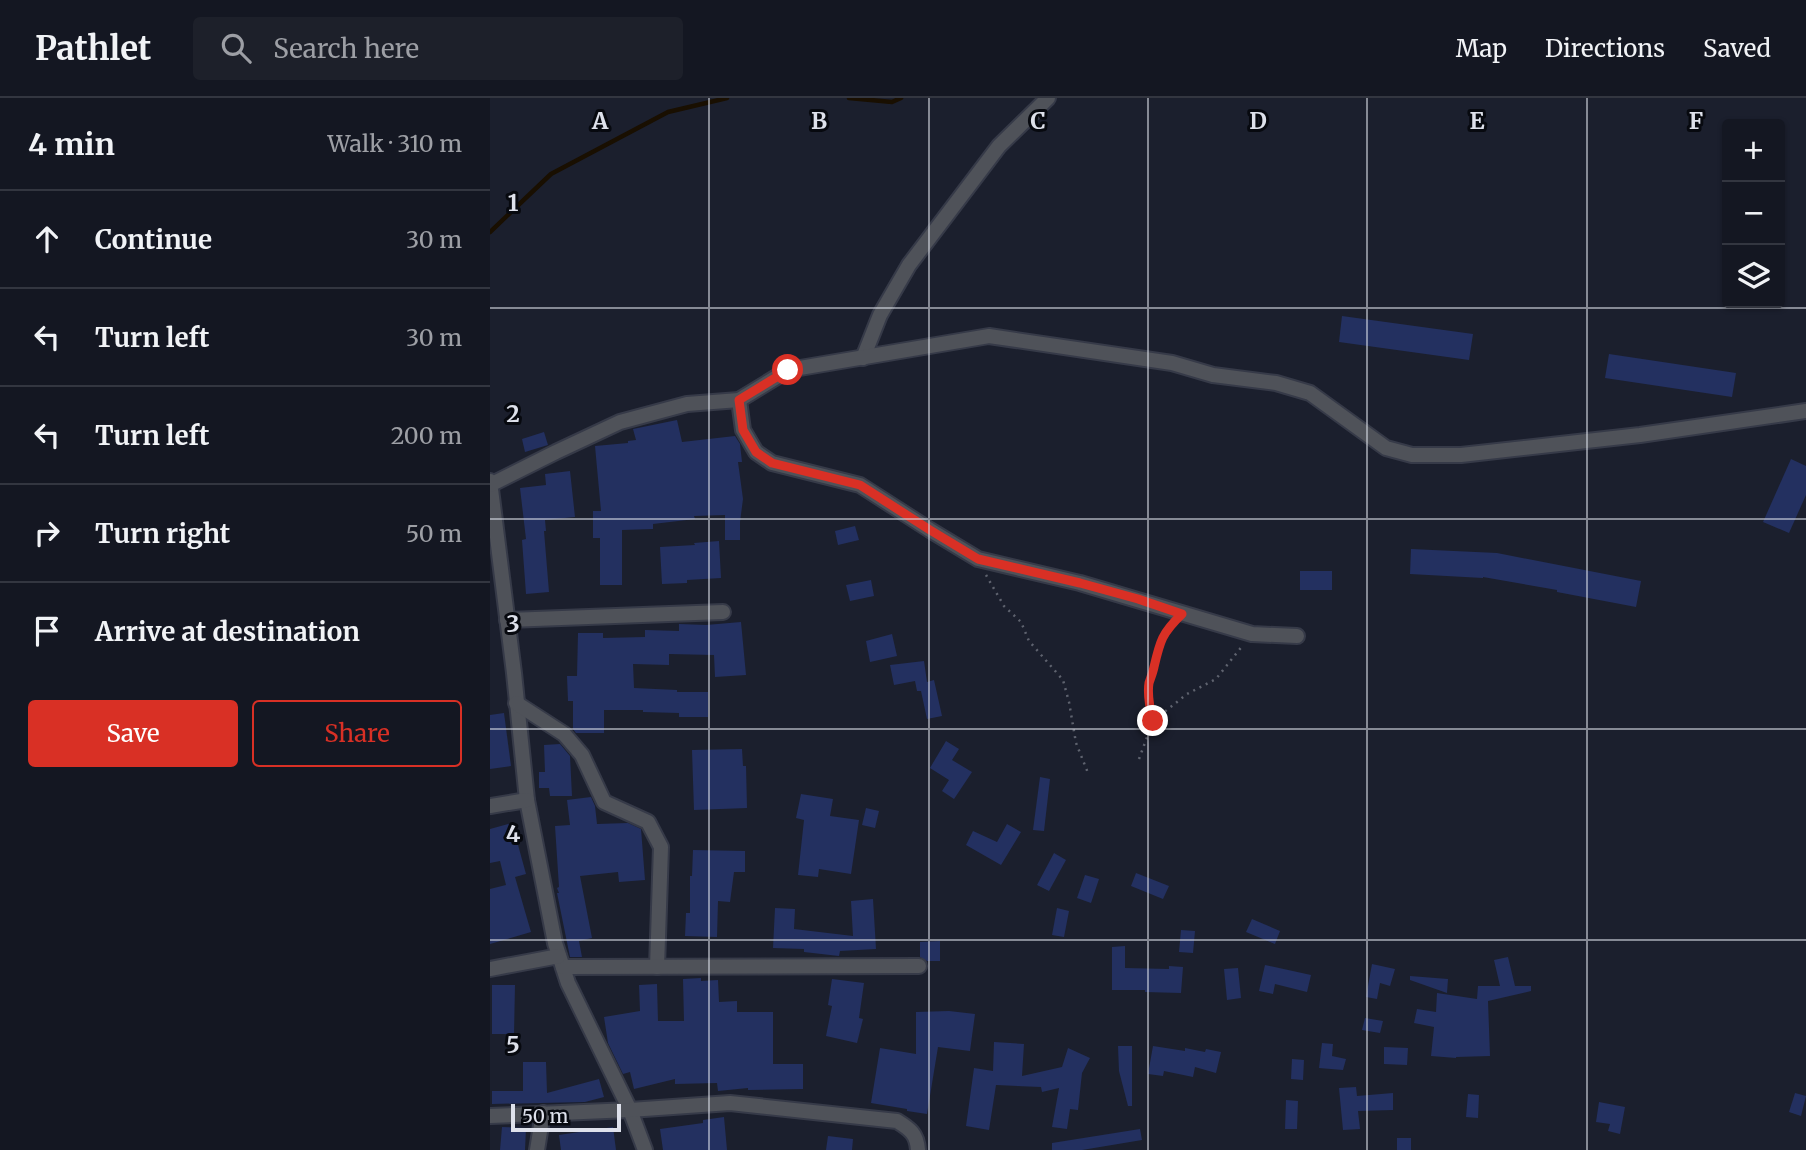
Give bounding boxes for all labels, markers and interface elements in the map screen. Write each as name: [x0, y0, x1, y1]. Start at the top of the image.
search box: [193, 17, 683, 80]
text: Pathlet: [35, 28, 151, 69]
icon: search: [217, 29, 255, 67]
text: Search here: [273, 32, 419, 65]
text: Map: [1456, 33, 1507, 64]
text: Directions: [1545, 33, 1665, 64]
text: Saved: [1703, 33, 1771, 64]
text: A: [591, 106, 609, 135]
text: B: [811, 106, 827, 135]
text: C: [1030, 106, 1046, 135]
text: D: [1249, 106, 1267, 135]
text: E: [1469, 106, 1485, 135]
text: F: [1689, 106, 1703, 135]
map controls: [1722, 119, 1785, 308]
button: +: [1722, 119, 1785, 182]
text: 4 min: [28, 125, 115, 163]
text: Walk · 310 m: [328, 129, 462, 158]
button: −: [1722, 182, 1785, 245]
text: 1: [508, 188, 519, 217]
icon: ahead: [28, 220, 66, 258]
text: Continue: [95, 223, 212, 256]
text: 30 m: [406, 225, 462, 254]
button: layers: [1722, 245, 1785, 308]
icon: left: [28, 318, 66, 356]
text: Turn left: [95, 321, 209, 354]
text: 30 m: [406, 323, 462, 352]
route start: [772, 354, 803, 385]
text: 2: [506, 399, 520, 428]
icon: left: [28, 416, 66, 454]
text: Turn left: [95, 419, 209, 452]
text: 200 m: [391, 421, 462, 450]
icon: right: [28, 514, 66, 552]
text: Turn right: [95, 517, 230, 550]
text: 50 m: [406, 519, 462, 548]
text: 3: [506, 609, 520, 638]
icon: arrive: [28, 612, 66, 650]
text: Arrive at destination: [95, 615, 360, 648]
button: Save: [28, 700, 238, 767]
button: Share: [252, 700, 462, 767]
route end: [1137, 705, 1168, 736]
text: 4: [506, 819, 521, 848]
text: 5: [506, 1030, 520, 1059]
scale bar: [511, 1101, 621, 1133]
text: 50 m: [522, 1104, 568, 1128]

